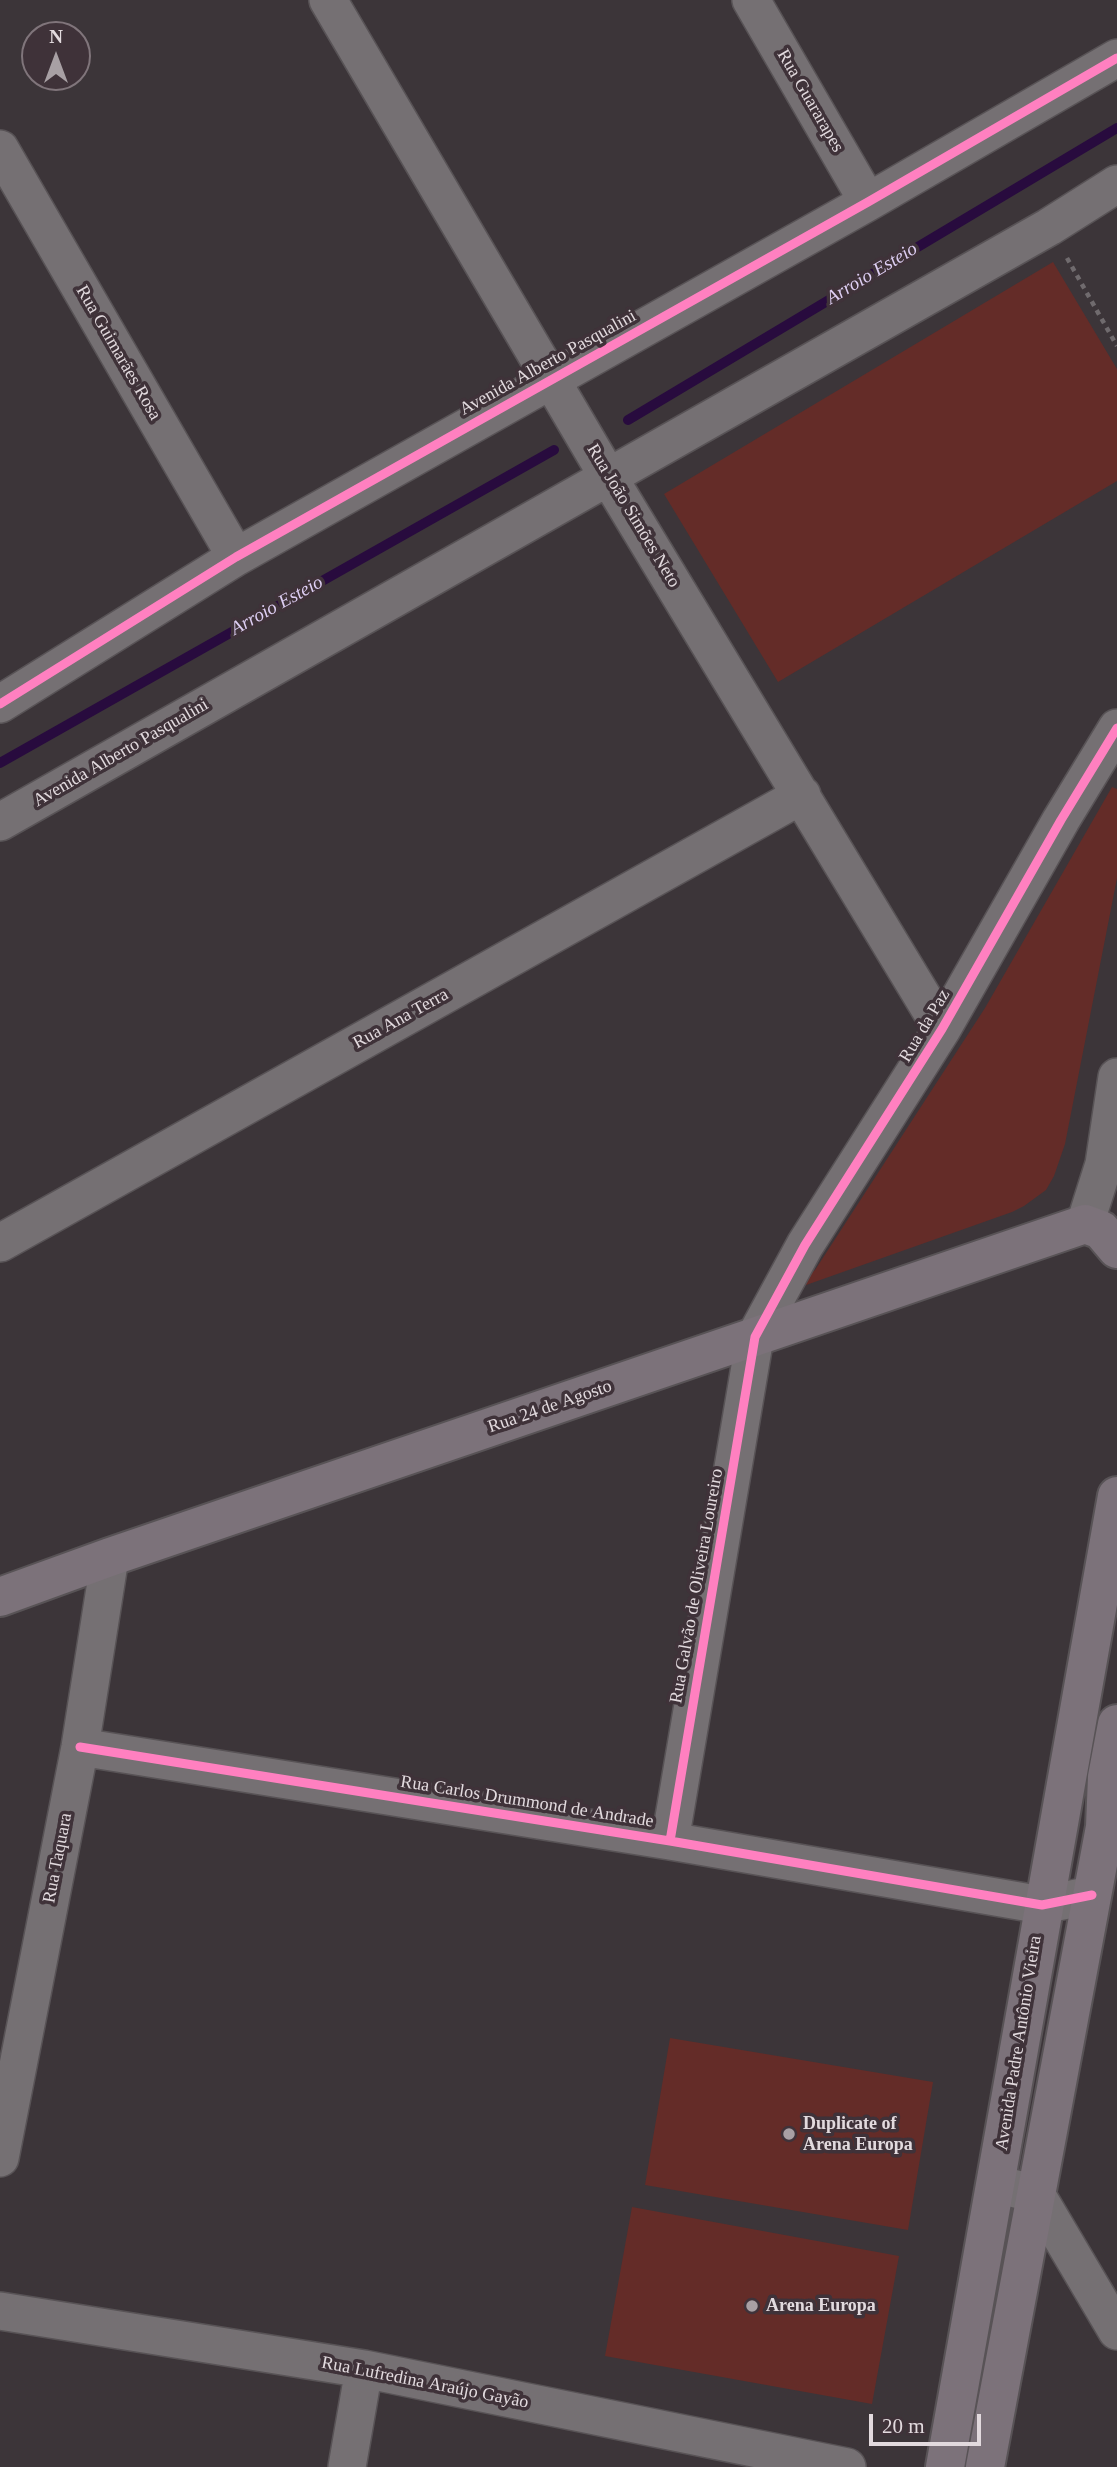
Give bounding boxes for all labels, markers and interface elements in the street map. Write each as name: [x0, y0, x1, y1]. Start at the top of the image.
north arrow: [21, 21, 91, 91]
text: N: [49, 26, 63, 47]
street label: Rua Guararapes: [772, 46, 848, 156]
water label: Arroio Esteio: [822, 238, 922, 310]
street label: Rua Guimarães Rosa: [71, 282, 165, 424]
street label: Avenida Alberto Pasqualini: [456, 305, 640, 421]
street label: Rua João Simões Neto: [582, 440, 684, 592]
water label: Arroio Esteio: [227, 571, 327, 641]
street label: Avenida Alberto Pasqualini: [30, 694, 212, 812]
street label: Rua Ana Terra: [350, 984, 452, 1054]
street label: Rua da Paz: [895, 986, 955, 1066]
street label: Rua 24 de Agosto: [485, 1376, 615, 1438]
street label: Rua Galvão de Oliveira Loureiro: [666, 1467, 728, 1705]
street label: Rua Carlos Drummond de Andrade: [399, 1771, 655, 1833]
street label: Rua Taquara: [39, 1811, 77, 1905]
street label: Avenida Padre Antônio Vieira: [991, 1934, 1047, 2152]
place label: Duplicate of Arena Europa: [803, 2113, 913, 2156]
marker: Duplicate of Arena Europa: [781, 2126, 797, 2142]
place label: Arena Europa: [766, 2295, 876, 2317]
marker: Arena Europa: [744, 2298, 760, 2314]
street label: Rua Lufredina Araújo Gayão: [320, 2352, 530, 2414]
scale bar: [872, 2400, 984, 2444]
text: 20 m: [882, 2414, 925, 2438]

